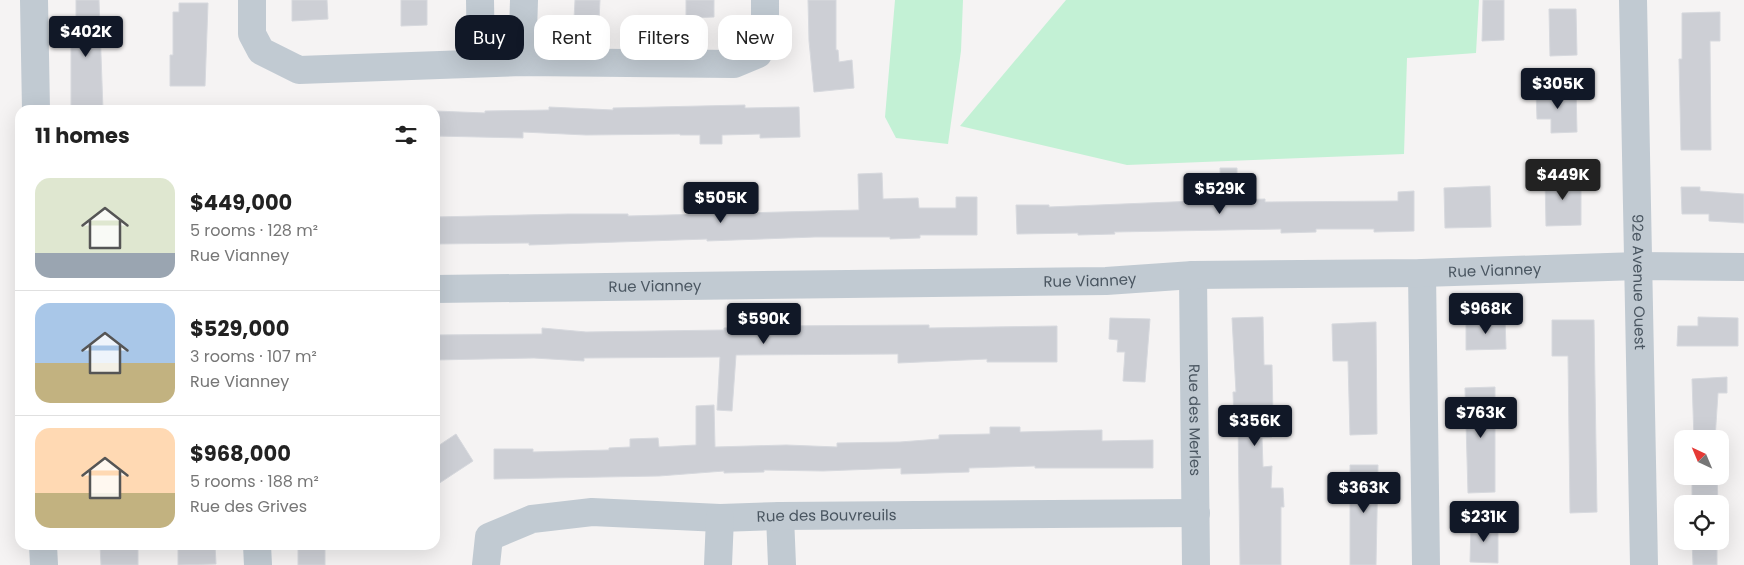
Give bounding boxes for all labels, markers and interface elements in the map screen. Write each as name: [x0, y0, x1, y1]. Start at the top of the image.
pin: $402K: [51, 15, 121, 58]
chip: Buy: [455, 15, 524, 60]
chip: Rent: [534, 15, 610, 60]
chip: Filters: [620, 15, 708, 60]
chip: New: [718, 15, 792, 60]
text: $402K: [60, 20, 112, 43]
pin: $305K: [1523, 68, 1593, 110]
text: $305K: [1532, 72, 1584, 95]
text: 11 homes: [35, 121, 130, 150]
icon: filters: [392, 121, 420, 149]
pin: $449K: [1528, 158, 1598, 201]
text: $449K: [1536, 163, 1590, 186]
pin: $529K: [1185, 172, 1255, 215]
text: $529K: [1194, 177, 1246, 200]
pin: $505K: [686, 182, 756, 224]
text: $505K: [695, 186, 747, 209]
text: $449,000: [190, 188, 292, 217]
icon: home: [75, 198, 135, 258]
street label: 92e Avenue Ouest: [1627, 214, 1651, 350]
text: 5 rooms · 128 m²: [190, 219, 318, 242]
text: Rue Vianney: [190, 244, 289, 267]
street label: Rue Vianney: [1448, 258, 1542, 282]
street label: Rue Vianney: [1043, 268, 1138, 292]
street label: Rue Vianney: [608, 275, 702, 297]
pin: $968K: [1451, 292, 1521, 335]
text: $968K: [1460, 297, 1512, 320]
pin: $590K: [729, 302, 799, 345]
text: $590K: [738, 307, 790, 330]
text: $529,000: [190, 314, 289, 343]
icon: home: [75, 323, 135, 383]
text: 3 rooms · 107 m²: [190, 345, 317, 368]
street label: Rue des Merles: [1184, 364, 1206, 476]
text: Rue Vianney: [190, 370, 289, 393]
pin: $763K: [1446, 396, 1516, 439]
text: $763K: [1456, 401, 1506, 424]
pin: $356K: [1220, 404, 1290, 447]
text: $356K: [1229, 409, 1281, 432]
north arrow: [1674, 430, 1729, 485]
map controls: [1674, 430, 1729, 550]
text: $968,000: [190, 439, 291, 468]
icon: home: [75, 448, 135, 508]
text: 5 rooms · 188 m²: [190, 470, 319, 493]
pin: $363K: [1329, 472, 1399, 514]
text: $363K: [1338, 476, 1390, 499]
text: Rue des Grives: [190, 495, 307, 518]
button: locate: [1674, 495, 1729, 550]
pin: $231K: [1449, 500, 1519, 543]
street label: Rue des Bouvreuils: [756, 504, 897, 527]
text: $231K: [1461, 505, 1507, 528]

